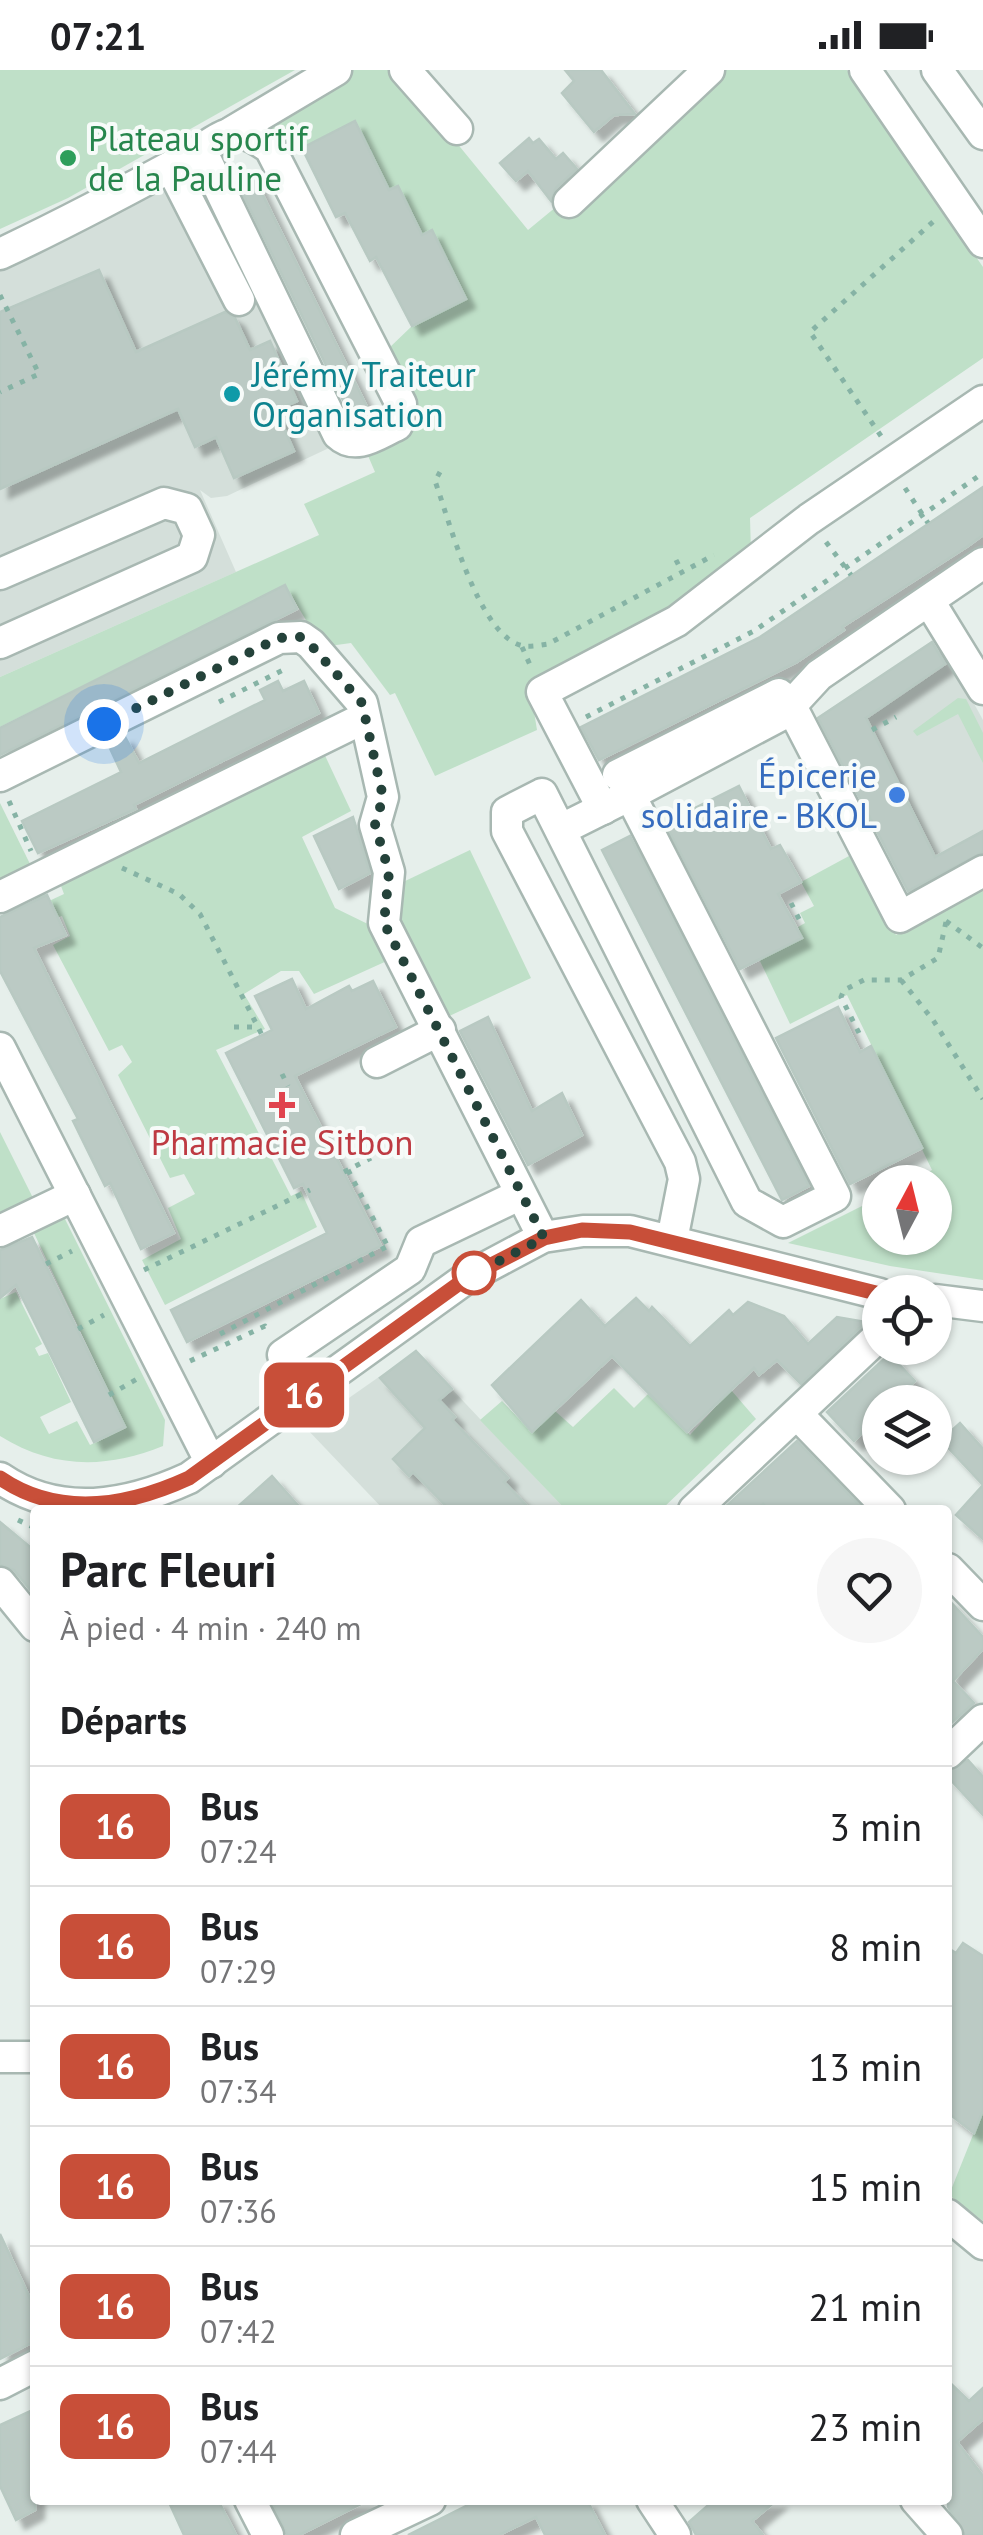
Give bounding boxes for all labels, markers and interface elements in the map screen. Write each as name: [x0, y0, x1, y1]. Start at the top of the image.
text: 07:21: [50, 11, 146, 60]
place label: Plateau sportif de la Pauline: [88, 115, 310, 201]
marker: Plateau sportif de la Pauline: [57, 147, 79, 169]
place label: Jérémy Traiteur Organisation: [250, 351, 476, 437]
marker: Jérémy Traiteur Organisation: [221, 383, 243, 405]
your location: [79, 699, 129, 749]
place label: Épicerie solidaire - BKOL: [641, 752, 877, 838]
marker: Épicerie solidaire - BKOL: [886, 784, 908, 806]
marker: Pharmacie Sitbon: [271, 1094, 293, 1116]
place label: Pharmacie Sitbon: [151, 1119, 413, 1165]
north arrow: [862, 1165, 952, 1255]
map controls: [862, 1165, 952, 1475]
unlabelled marker: [453, 1252, 495, 1294]
button: locate: [862, 1275, 952, 1365]
line badge: 16: [259, 1362, 349, 1428]
text: 16: [284, 1372, 324, 1418]
button: layers: [862, 1385, 952, 1475]
text: Parc Fleuri: [60, 1538, 277, 1600]
button: heart: [817, 1538, 922, 1643]
text: À pied · 4 min · 240 m: [60, 1607, 361, 1649]
text: Départs: [60, 1695, 187, 1744]
text: Bus: [200, 1781, 259, 1830]
text: 3 min: [829, 1802, 922, 1851]
text: 16: [95, 1803, 135, 1849]
text: 07:24: [200, 1830, 277, 1872]
text: Bus: [200, 1901, 259, 1950]
text: 8 min: [829, 1922, 922, 1971]
text: 16: [95, 1923, 135, 1969]
text: 07:29: [200, 1950, 277, 1992]
text: Bus: [200, 2021, 259, 2070]
text: 13 min: [809, 2042, 922, 2091]
text: 16: [95, 2043, 135, 2089]
text: 07:34: [200, 2070, 277, 2112]
text: Bus: [200, 2141, 259, 2190]
text: 15 min: [809, 2162, 922, 2211]
text: 16: [95, 2163, 135, 2209]
text: 07:36: [200, 2190, 277, 2232]
text: Bus: [200, 2261, 259, 2310]
text: 21 min: [809, 2282, 922, 2331]
text: 16: [95, 2283, 135, 2329]
text: 07:42: [200, 2310, 277, 2352]
text: Bus: [200, 2381, 259, 2430]
text: 23 min: [809, 2402, 922, 2451]
text: 16: [95, 2403, 135, 2449]
text: 07:44: [200, 2430, 277, 2472]

